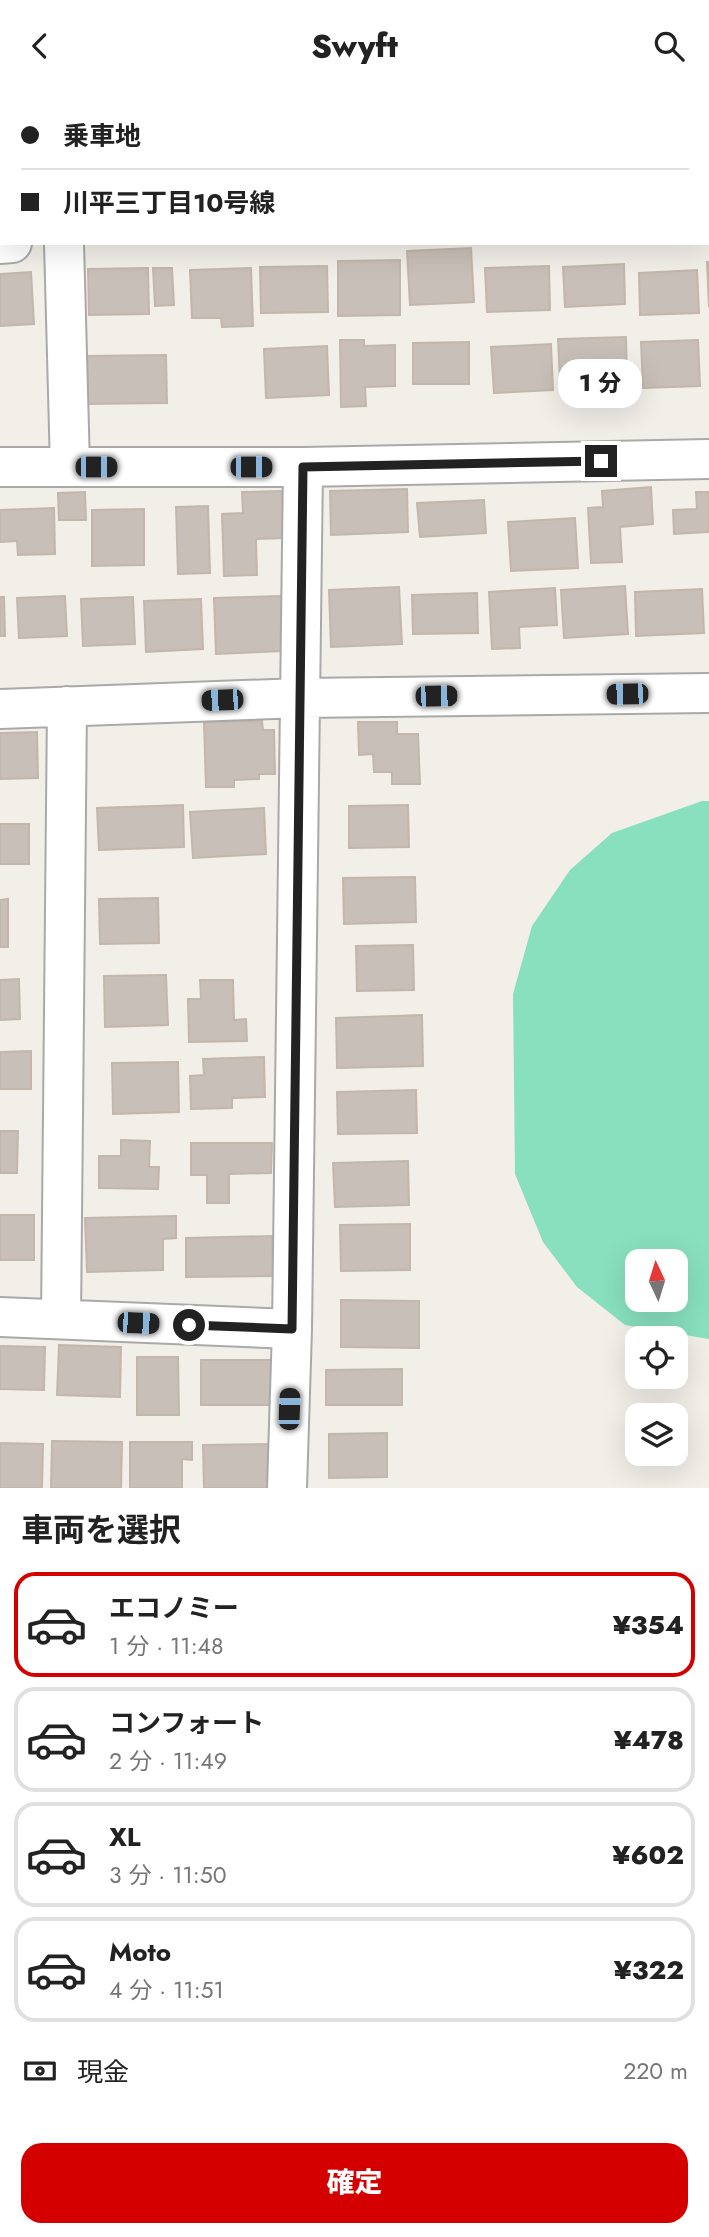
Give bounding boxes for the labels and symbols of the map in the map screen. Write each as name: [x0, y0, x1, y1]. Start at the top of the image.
callout: 1 分: [559, 359, 643, 409]
route end: [585, 445, 617, 477]
car: [76, 457, 118, 478]
car: [231, 457, 273, 478]
car: [606, 683, 649, 705]
car: [415, 685, 458, 707]
car: [201, 689, 244, 711]
north arrow: [625, 1249, 688, 1313]
route start: [173, 1309, 205, 1341]
car: [117, 1312, 160, 1334]
car: [278, 1388, 301, 1430]

